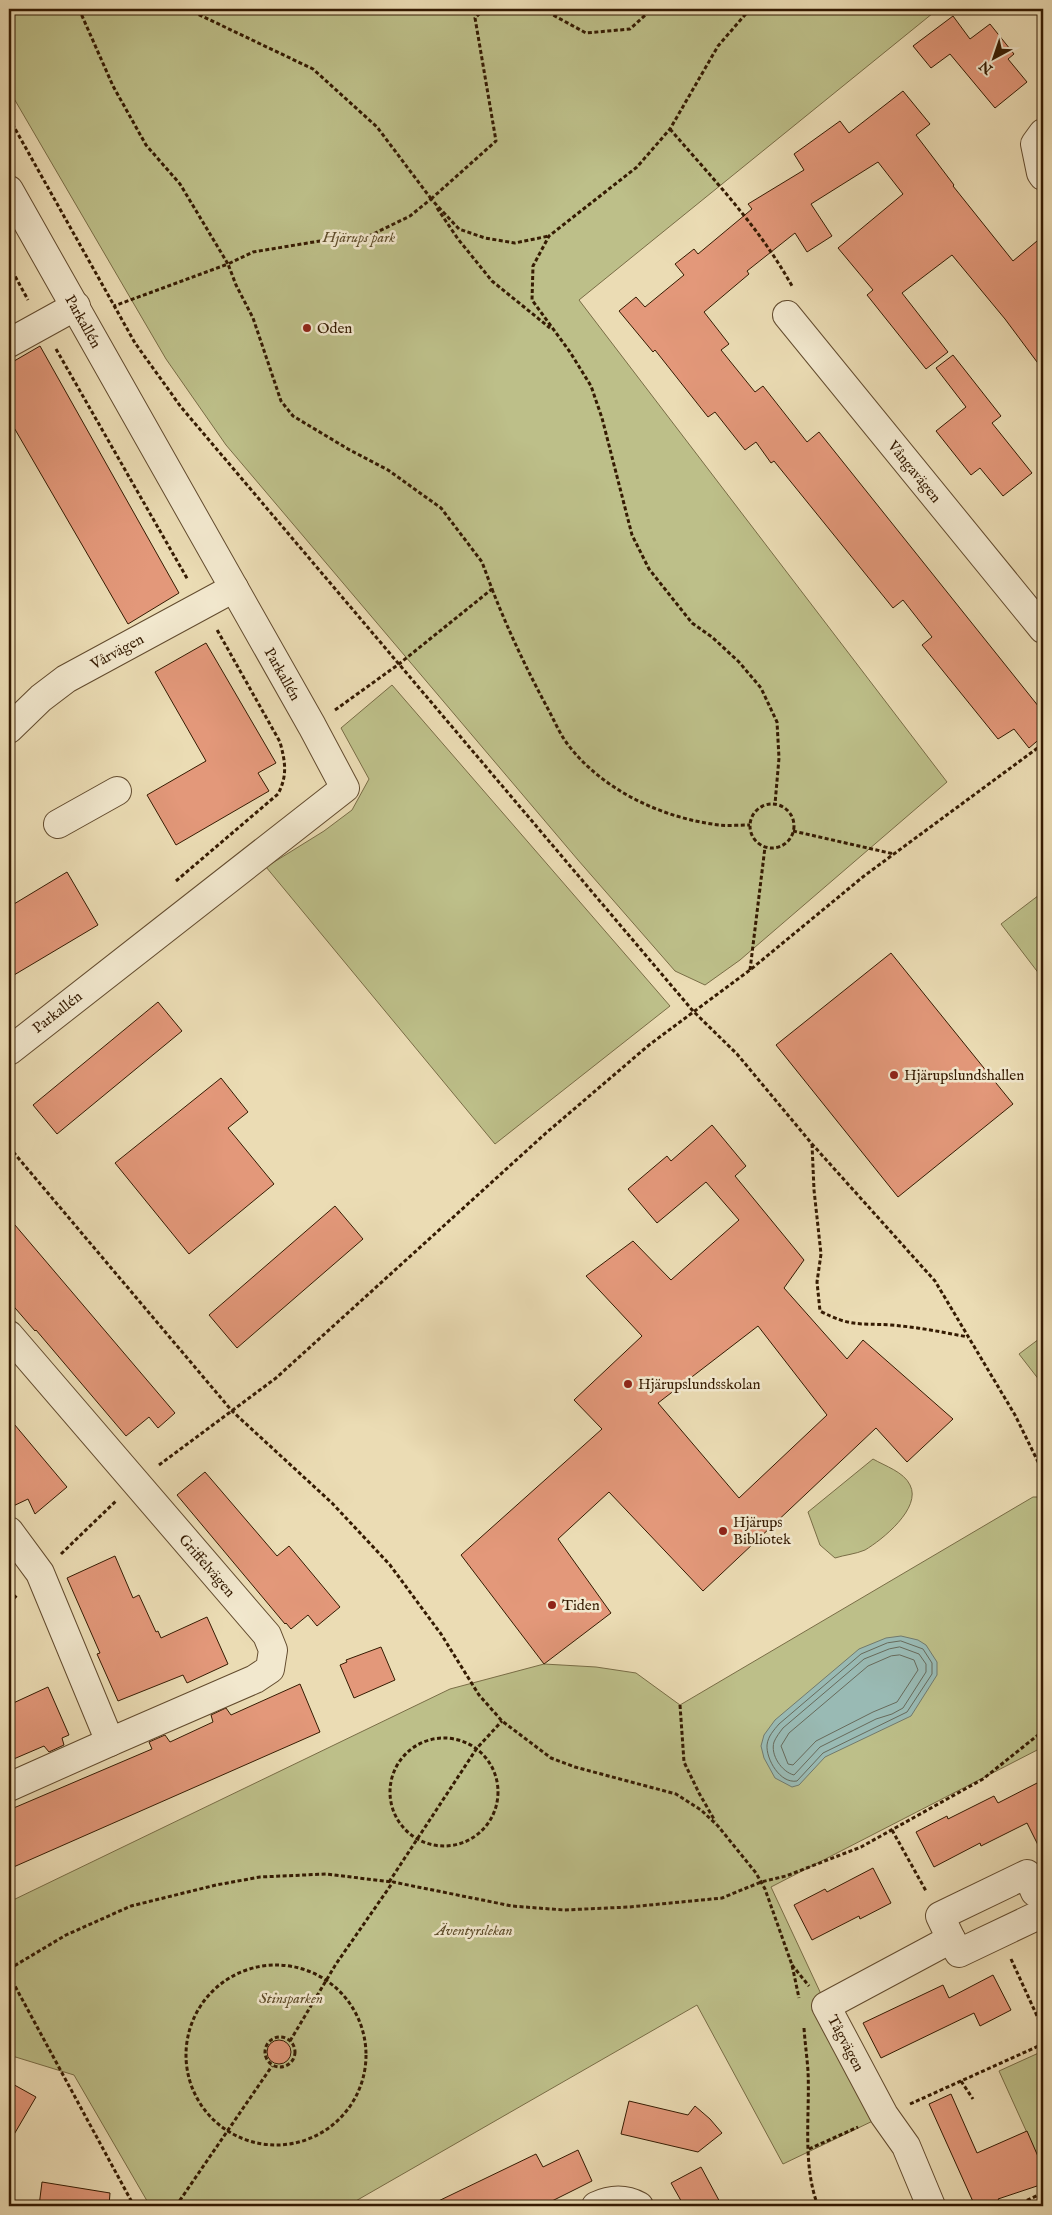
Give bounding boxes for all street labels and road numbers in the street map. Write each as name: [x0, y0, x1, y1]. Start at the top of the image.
street label: Parkallén: [60, 292, 105, 352]
street label: Vångavägen: [883, 436, 945, 507]
street label: Vårvägen: [87, 630, 147, 674]
street label: Parkallén: [260, 644, 305, 704]
street label: Parkallén: [29, 987, 86, 1038]
street label: Griffelvägen: [174, 1530, 239, 1601]
street label: Tågvägen: [823, 2012, 868, 2075]

